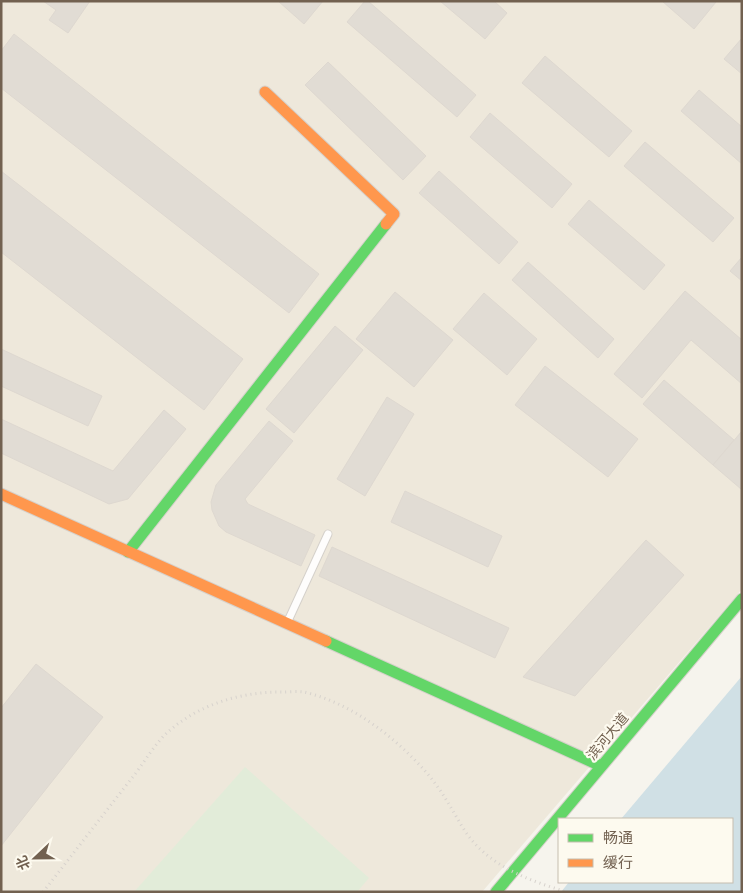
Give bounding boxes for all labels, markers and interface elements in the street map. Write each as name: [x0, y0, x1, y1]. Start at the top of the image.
street label: 滨河大道: [581, 708, 633, 764]
legend: [558, 818, 733, 883]
text: 畅通: [603, 826, 633, 849]
north arrow: [10, 833, 60, 883]
text: 缓行: [603, 851, 633, 874]
text: 北: [10, 853, 35, 873]

